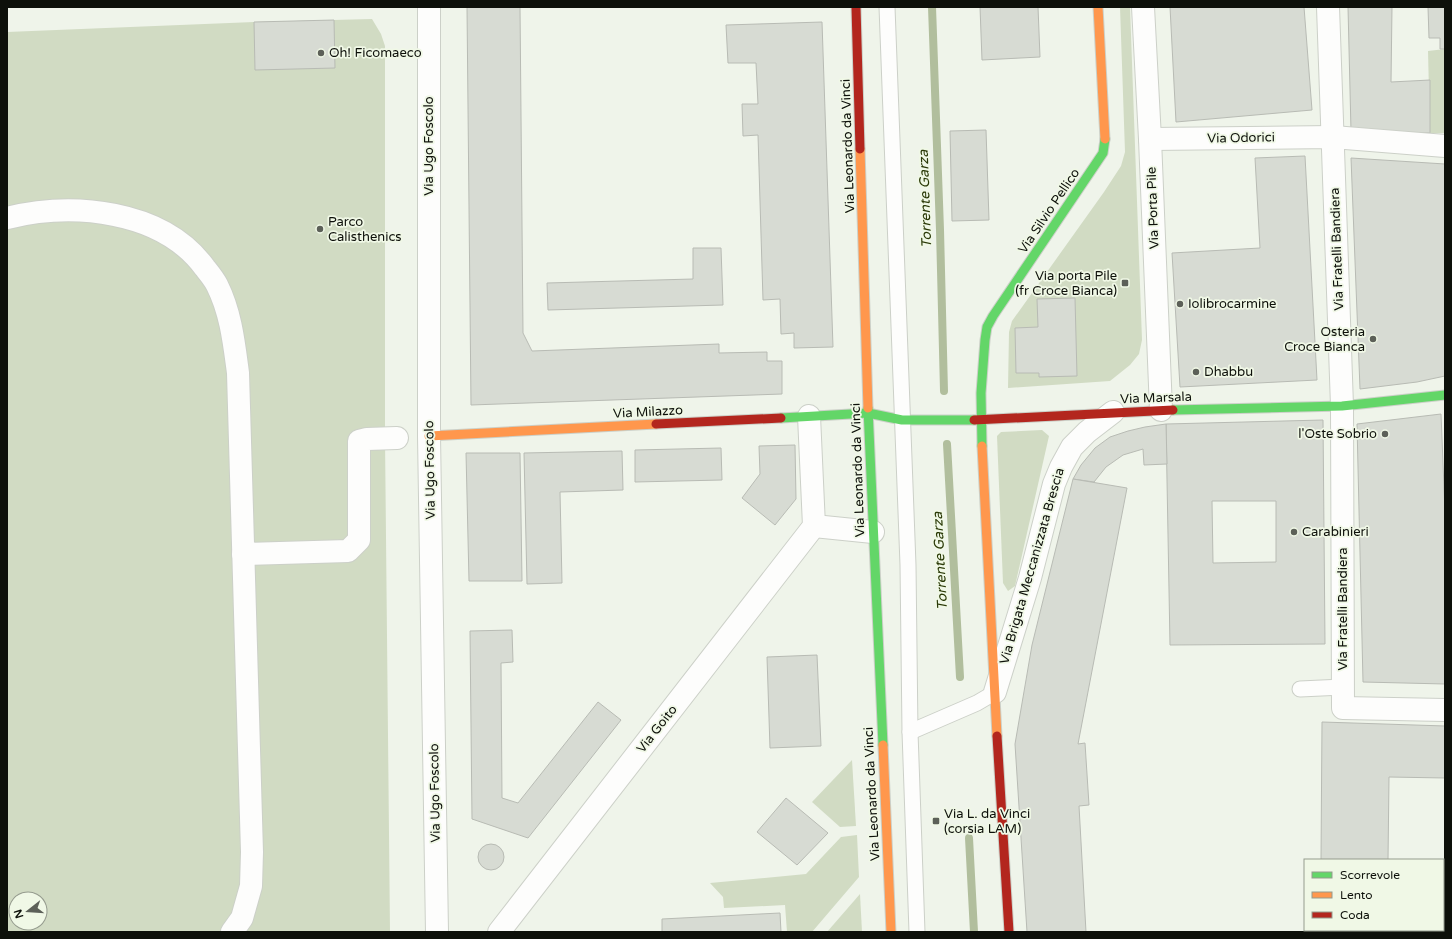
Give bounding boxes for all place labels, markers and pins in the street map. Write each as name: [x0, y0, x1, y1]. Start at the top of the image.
place label: Oh! Ficomaeco: [329, 45, 422, 61]
marker: Oh! Ficomaeco: [316, 48, 326, 58]
place label: Parco Calisthenics: [328, 214, 402, 245]
marker: Parco Calisthenics: [315, 224, 325, 234]
place label: Via porta Pile (fr Croce Bianca): [1015, 268, 1117, 299]
marker: Via porta Pile (fr Croce Bianca): [1120, 278, 1130, 288]
place label: Iolibrocarmine: [1188, 296, 1276, 312]
marker: Iolibrocarmine: [1175, 299, 1185, 309]
place label: Osteria Croce Bianca: [1284, 324, 1365, 355]
marker: Osteria Croce Bianca: [1368, 334, 1378, 344]
place label: Dhabbu: [1204, 364, 1253, 380]
marker: Dhabbu: [1191, 367, 1201, 377]
place label: l'Oste Sobrio: [1298, 426, 1377, 442]
marker: l'Oste Sobrio: [1380, 429, 1390, 439]
place label: Carabinieri: [1302, 524, 1369, 540]
marker: Carabinieri: [1289, 527, 1299, 537]
place label: Via L. da Vinci (corsia LAM): [944, 806, 1030, 837]
marker: Via L. da Vinci (corsia LAM): [931, 816, 941, 826]

